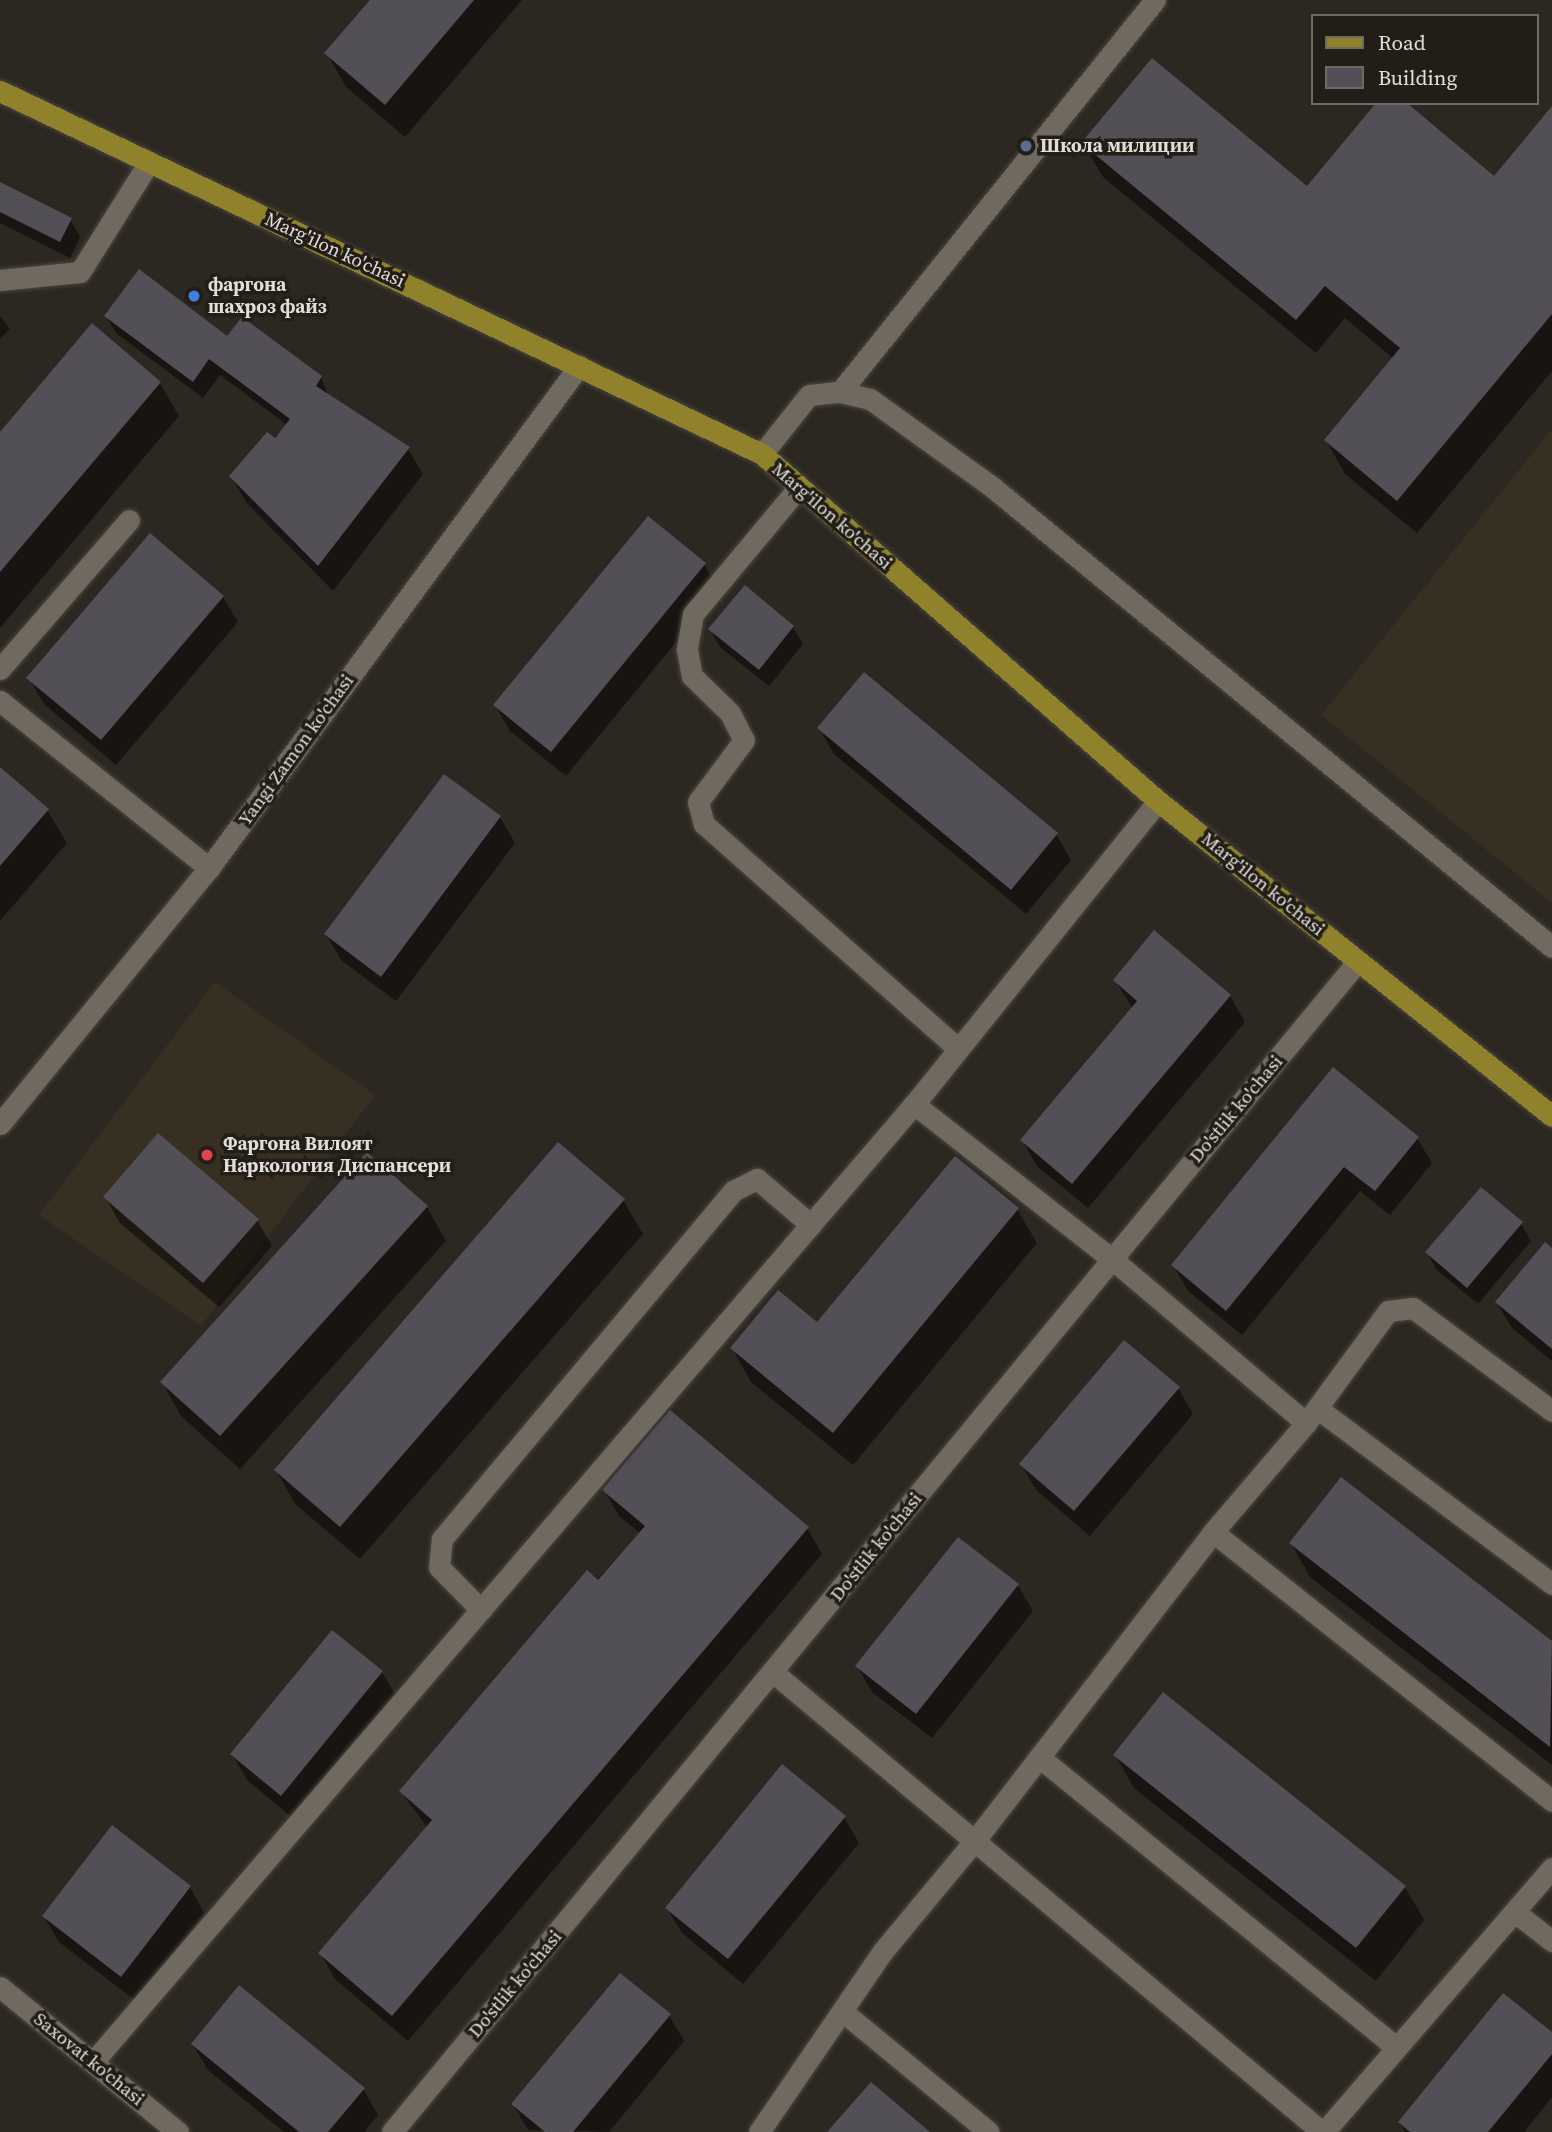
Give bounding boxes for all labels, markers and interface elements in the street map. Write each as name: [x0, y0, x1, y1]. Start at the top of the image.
legend: [1310, 14, 1538, 105]
text: Road: [1378, 28, 1426, 57]
text: Building: [1378, 63, 1457, 92]
place label: Школа милиции: [1040, 135, 1195, 157]
marker: Школа милиции: [1018, 138, 1034, 154]
street label: Marg'ilon ko'chasi: [261, 208, 409, 292]
place label: фаргона шахроз файз: [208, 274, 327, 318]
marker: фаргона шахроз файз: [186, 288, 202, 304]
street label: Marg'ilon ko'chasi: [767, 458, 897, 574]
street label: Yangi Zamon ko'chasi: [233, 670, 359, 830]
street label: Marg'ilon ko'chasi: [1197, 827, 1329, 941]
street label: Do'stlik ko'chasi: [1185, 1051, 1287, 1167]
place label: Фаргона Вилоят Наркология Диспансери: [223, 1133, 451, 1177]
marker: Фаргона Вилоят Наркология Диспансери: [197, 1145, 217, 1165]
street label: Do'stlik ko'chasi: [825, 1488, 927, 1606]
street label: Do'stlik ko'chasi: [464, 1926, 566, 2042]
street label: Saxovat ko'chasi: [29, 2008, 149, 2110]

